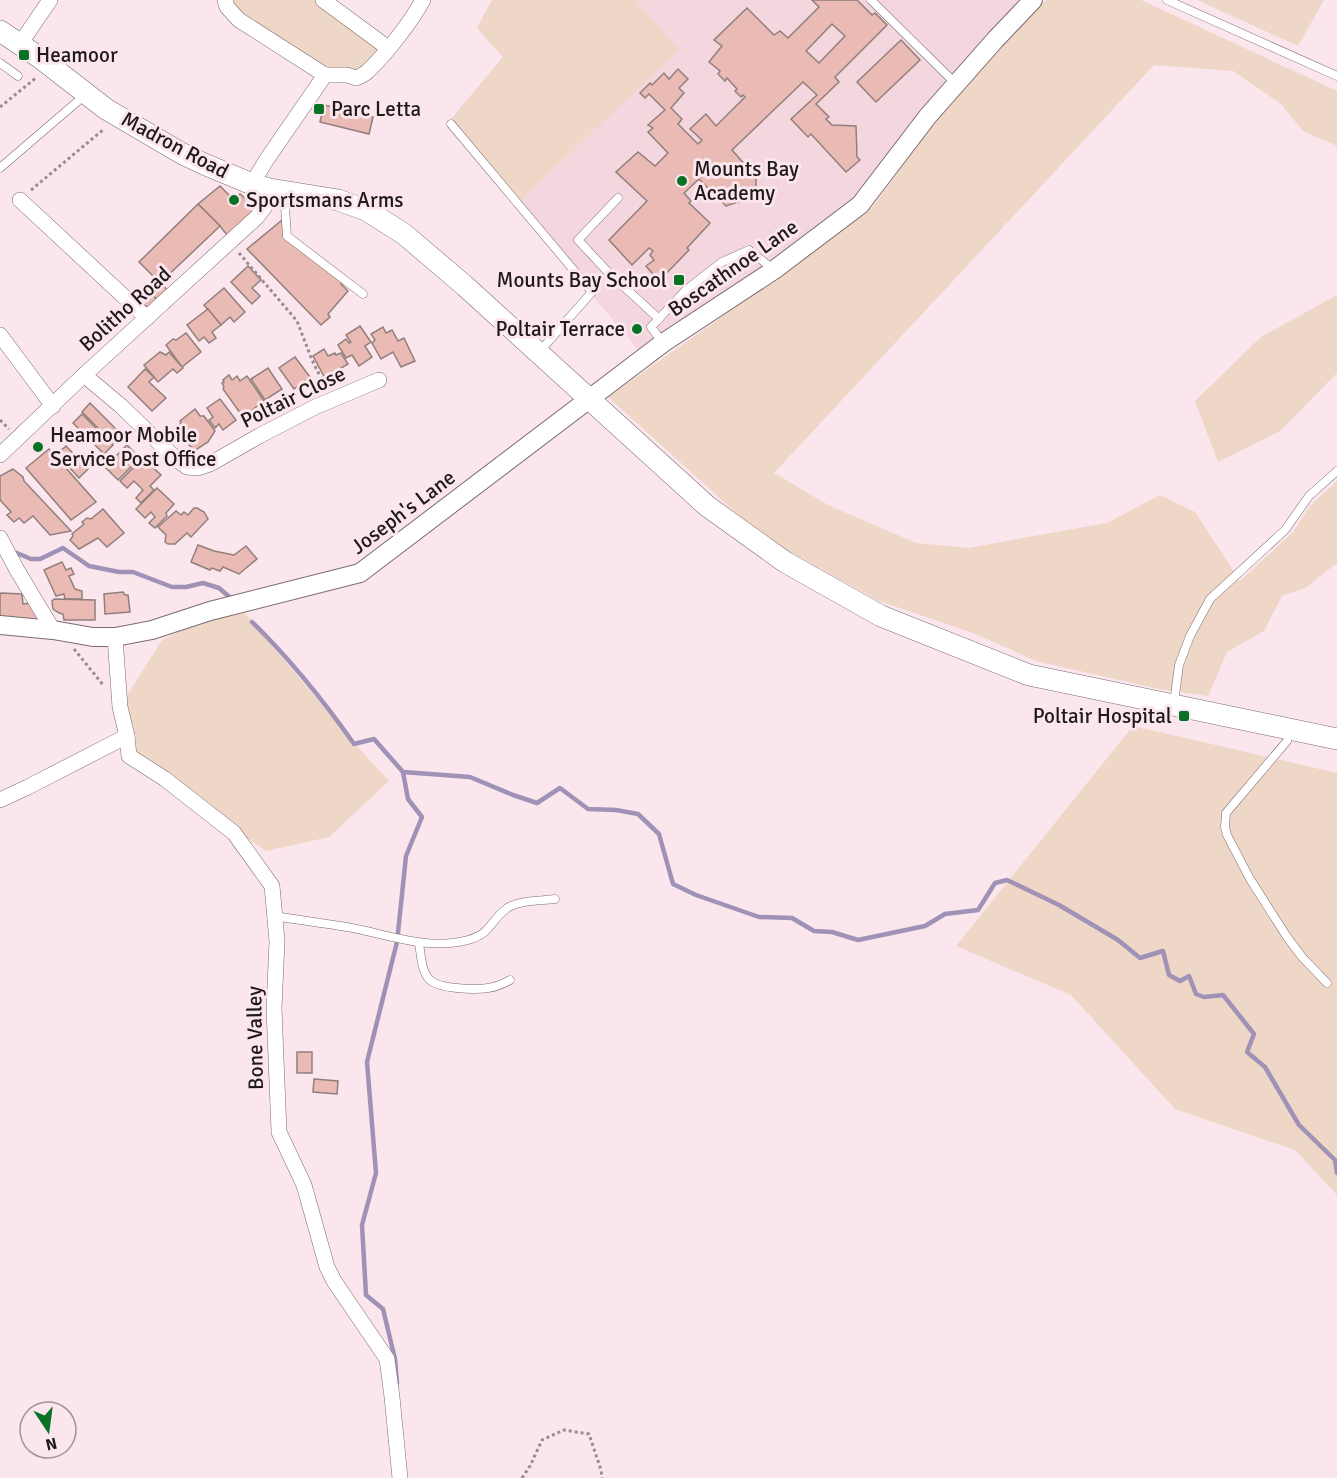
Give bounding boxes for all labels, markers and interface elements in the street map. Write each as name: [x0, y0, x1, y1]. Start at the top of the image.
place label: Heamoor: [36, 42, 118, 68]
marker: Heamoor: [17, 48, 31, 62]
place label: Parc Letta: [331, 96, 421, 122]
marker: Parc Letta: [312, 102, 326, 116]
street label: Madron Road: [117, 106, 233, 184]
place label: Mounts Bay Academy: [694, 156, 799, 206]
marker: Mounts Bay Academy: [675, 174, 689, 188]
place label: Sportsmans Arms: [246, 187, 404, 213]
marker: Sportsmans Arms: [227, 193, 241, 207]
street label: Boscathnoe Lane: [663, 214, 803, 322]
street label: Bolitho Road: [74, 261, 176, 357]
place label: Mounts Bay School: [496, 267, 667, 293]
marker: Mounts Bay School: [672, 273, 686, 287]
place label: Poltair Terrace: [496, 316, 625, 342]
marker: Poltair Terrace: [630, 322, 644, 336]
street label: Poltair Close: [236, 360, 350, 434]
place label: Heamoor Mobile Service Post Office: [50, 422, 217, 472]
marker: Heamoor Mobile Service Post Office: [31, 440, 45, 454]
street label: Joseph's Lane: [346, 464, 460, 560]
place label: Poltair Hospital: [1033, 703, 1172, 729]
marker: Poltair Hospital: [1177, 709, 1191, 723]
street label: Bone Valley: [241, 986, 269, 1090]
north arrow: [18, 1400, 78, 1460]
text: N: [43, 1433, 59, 1455]

